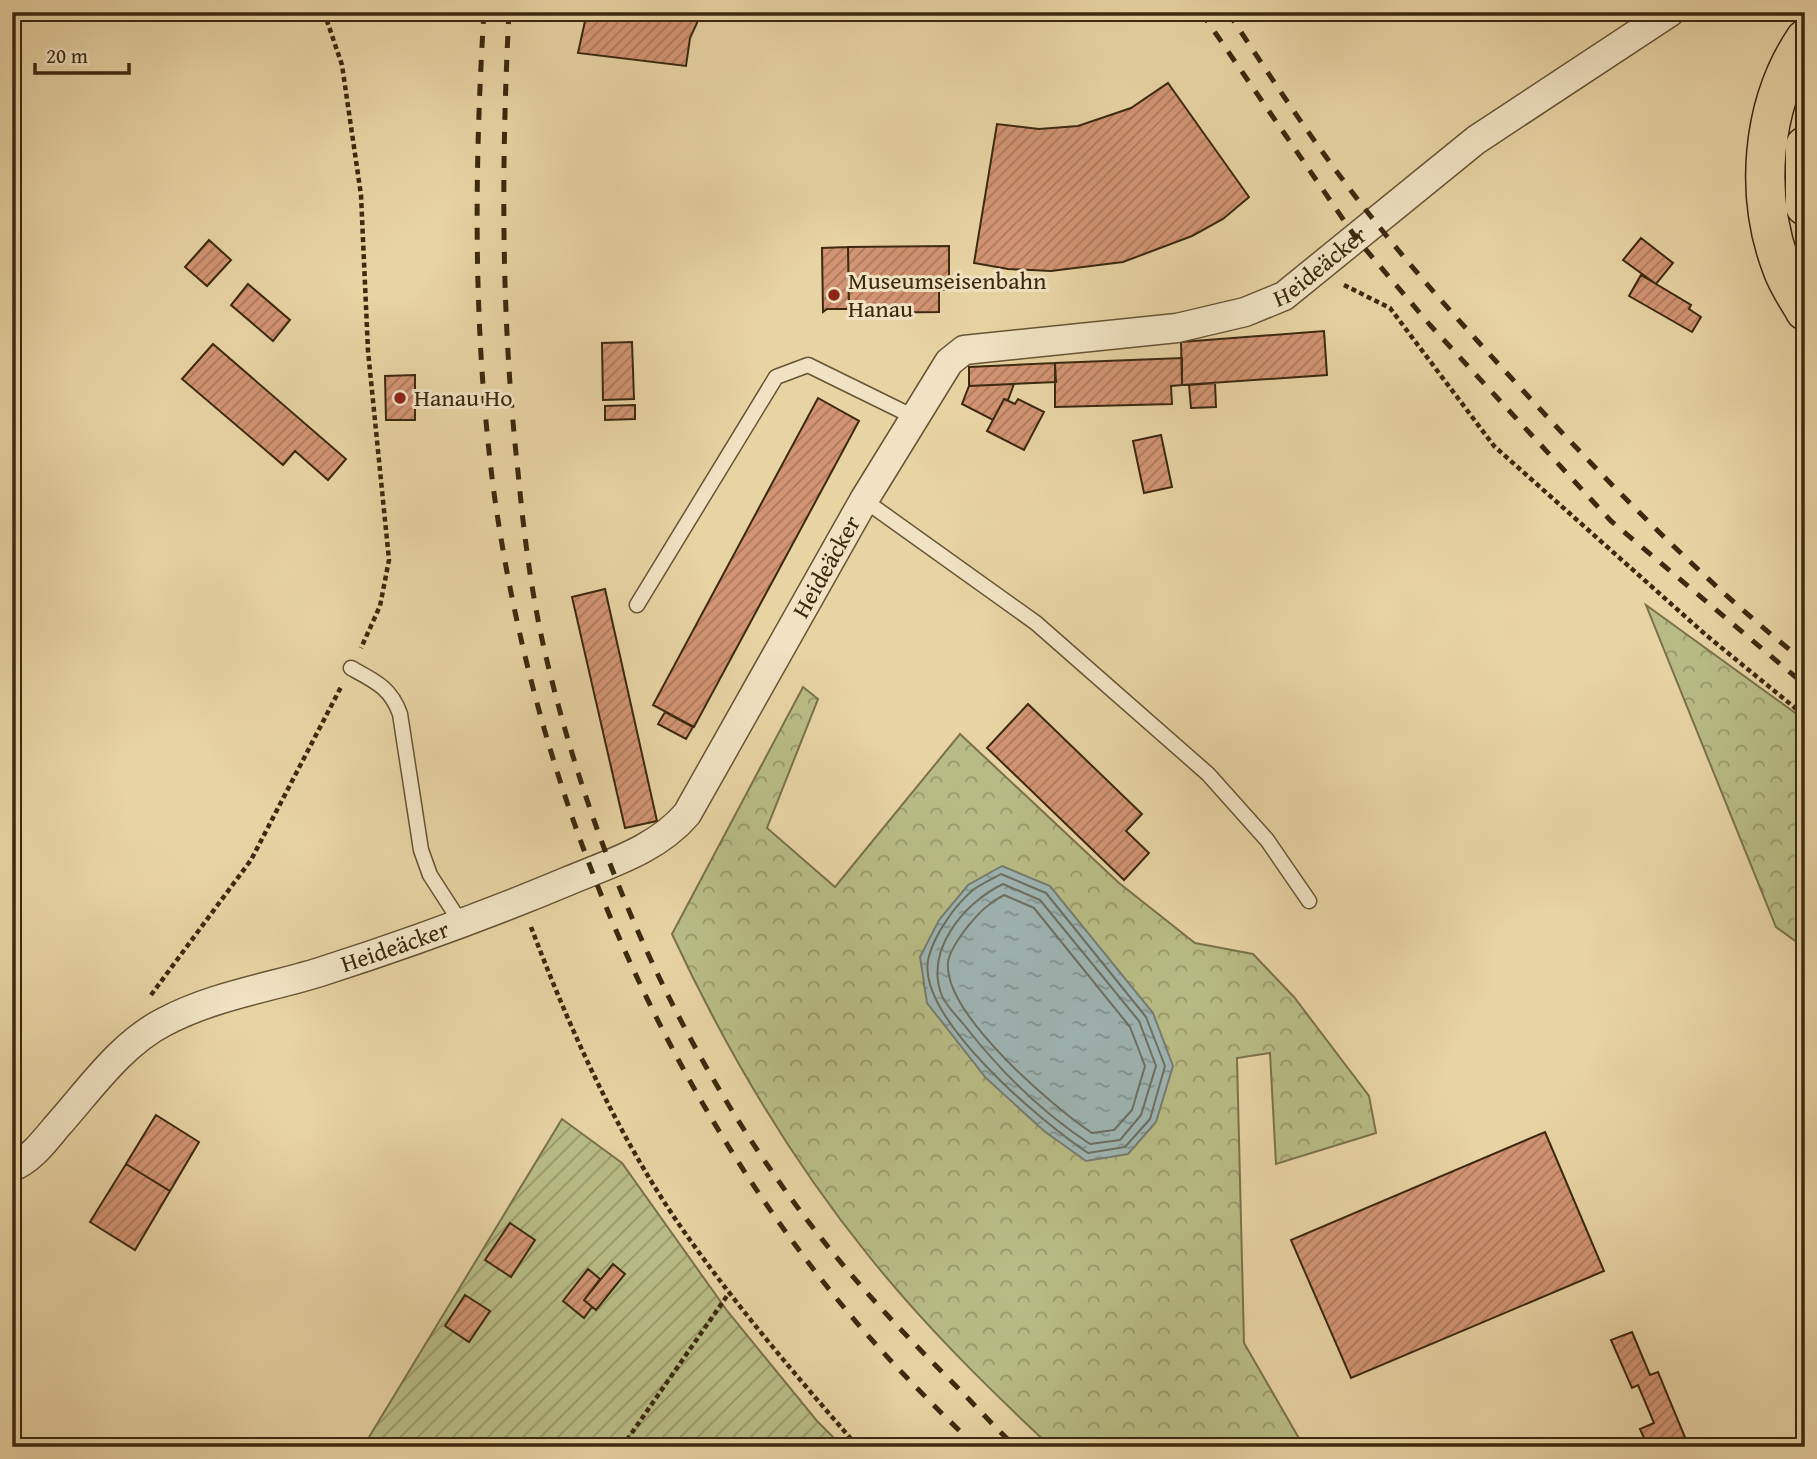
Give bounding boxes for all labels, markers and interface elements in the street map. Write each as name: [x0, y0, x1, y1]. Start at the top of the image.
scale bar: [35, 32, 130, 76]
text: 20 m: [46, 40, 88, 71]
street label: Heideäcker: [1268, 217, 1374, 316]
place label: Museumseisenbahn Hanau: [848, 263, 1047, 326]
marker: Museumseisenbahn Hanau: [826, 287, 842, 303]
place label: Hanau Ho: [414, 380, 513, 415]
marker: Hanau Ho: [392, 390, 408, 406]
street label: Heideäcker: [783, 509, 869, 624]
street label: Heideäcker: [336, 911, 454, 981]

